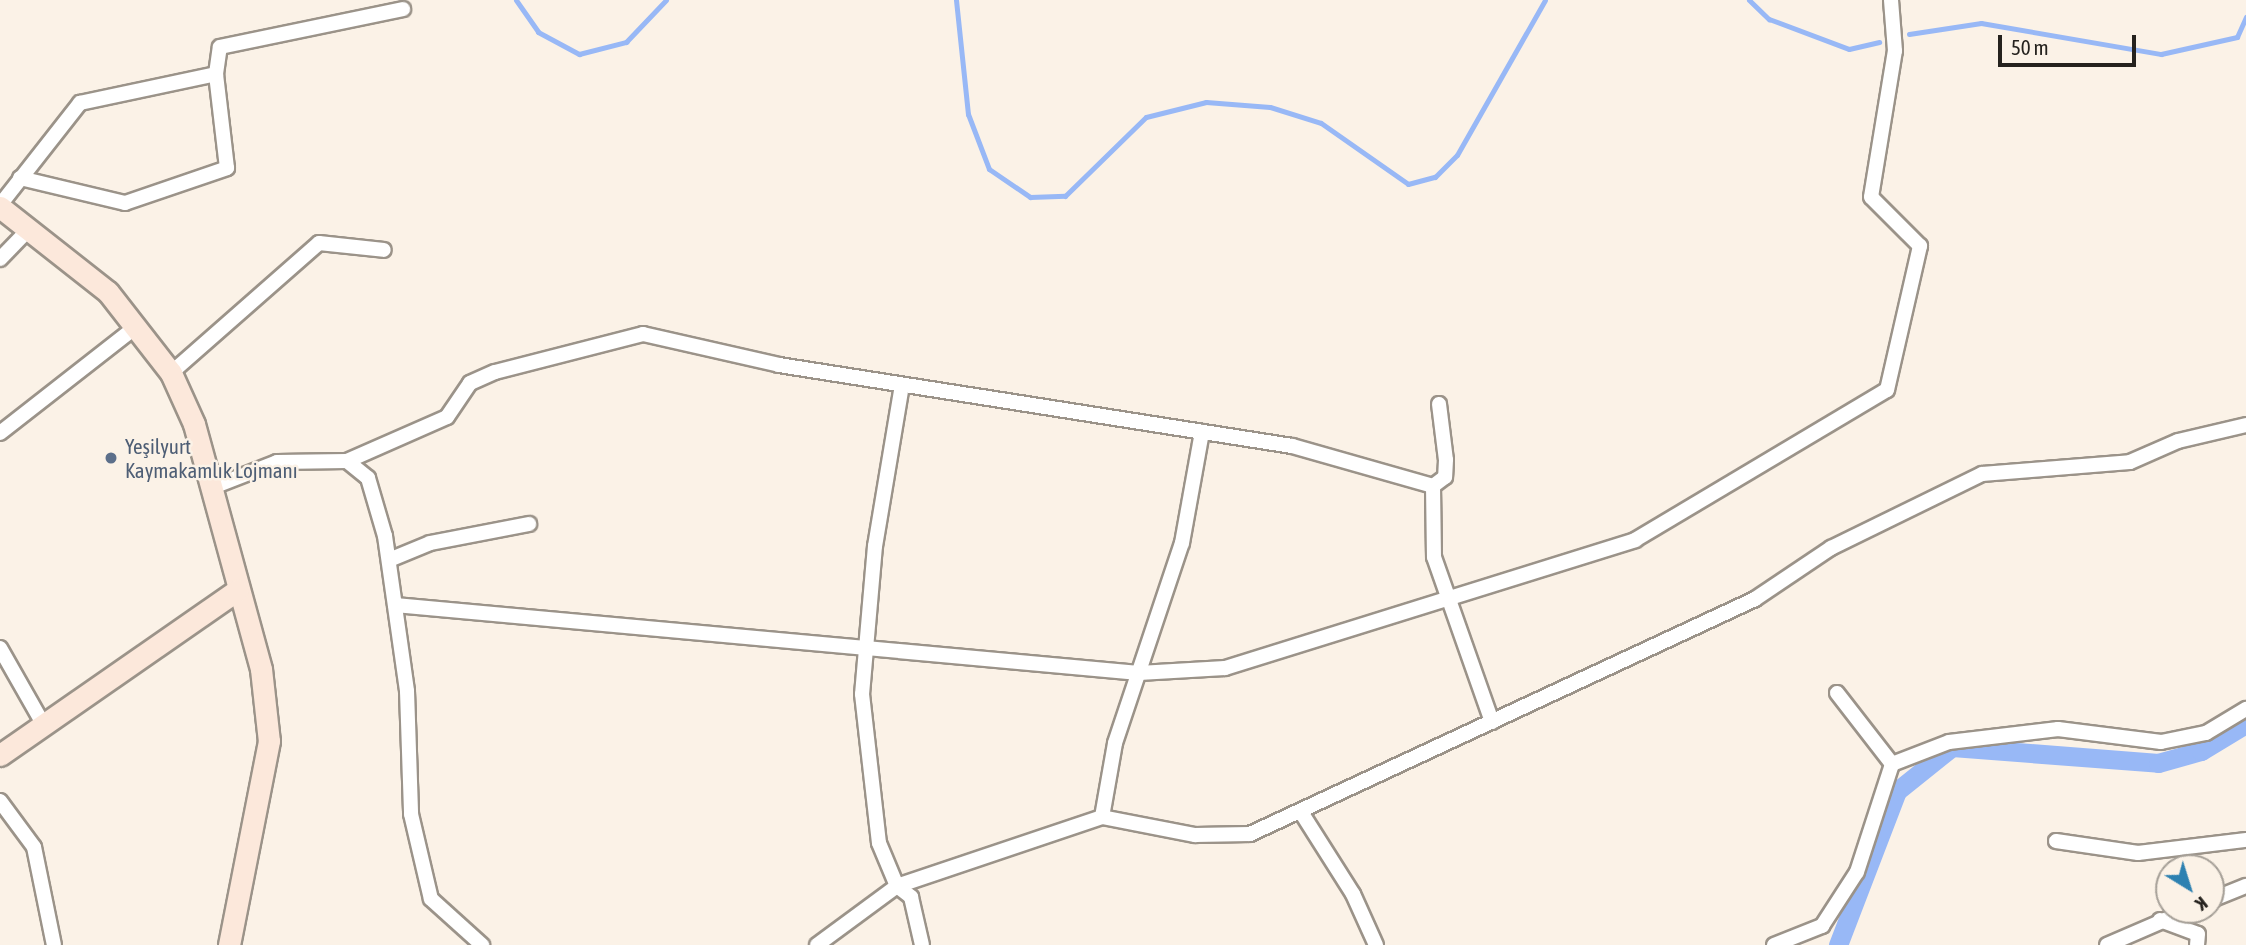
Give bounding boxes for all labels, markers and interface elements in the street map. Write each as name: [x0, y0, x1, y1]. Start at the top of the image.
scale bar: [2001, 21, 2139, 65]
text: 50 m: [2011, 35, 2049, 59]
place label: Yeşilyurt Kaymakamlık Lojmanı: [125, 433, 298, 483]
marker: Yeşilyurt Kaymakamlık Lojmanı: [103, 450, 119, 466]
north arrow: [2155, 854, 2225, 924]
text: K: [2191, 892, 2212, 916]

